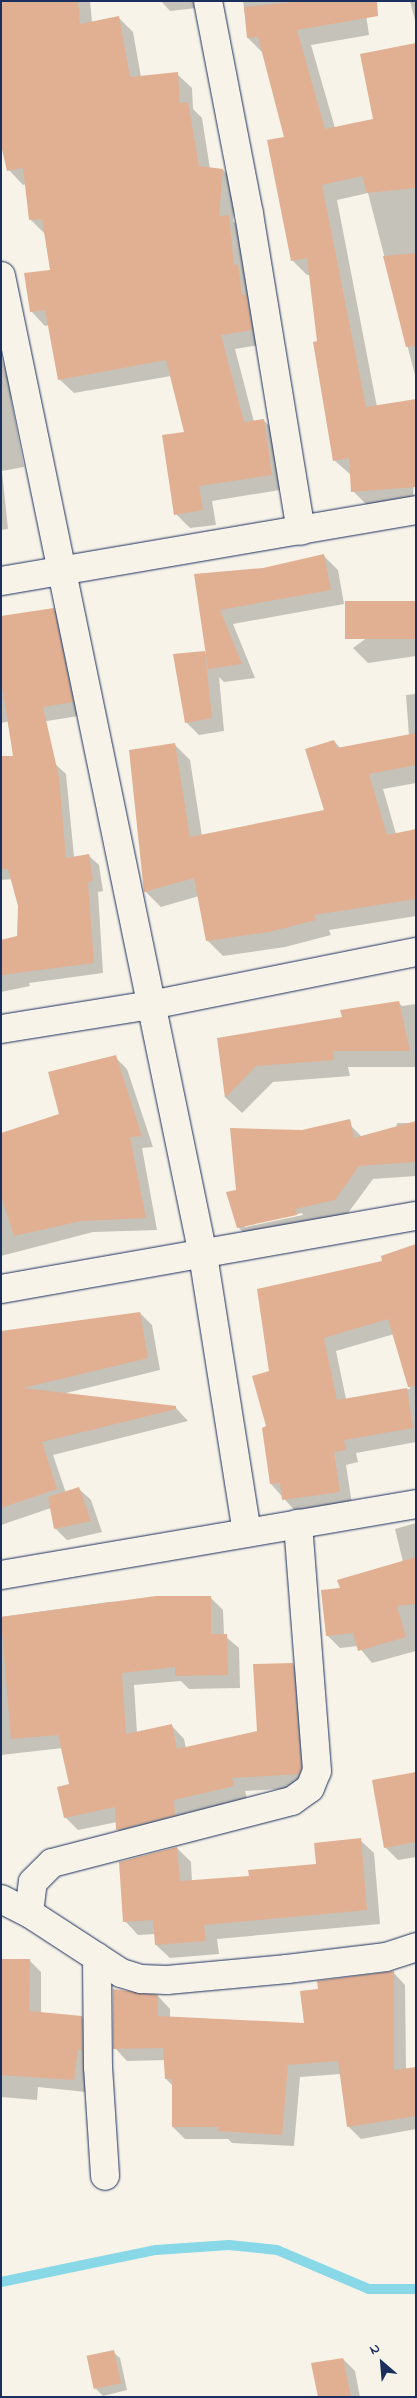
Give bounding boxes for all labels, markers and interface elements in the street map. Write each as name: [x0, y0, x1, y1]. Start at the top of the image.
north arrow: [357, 2338, 407, 2388]
text: N: [366, 2338, 384, 2361]

